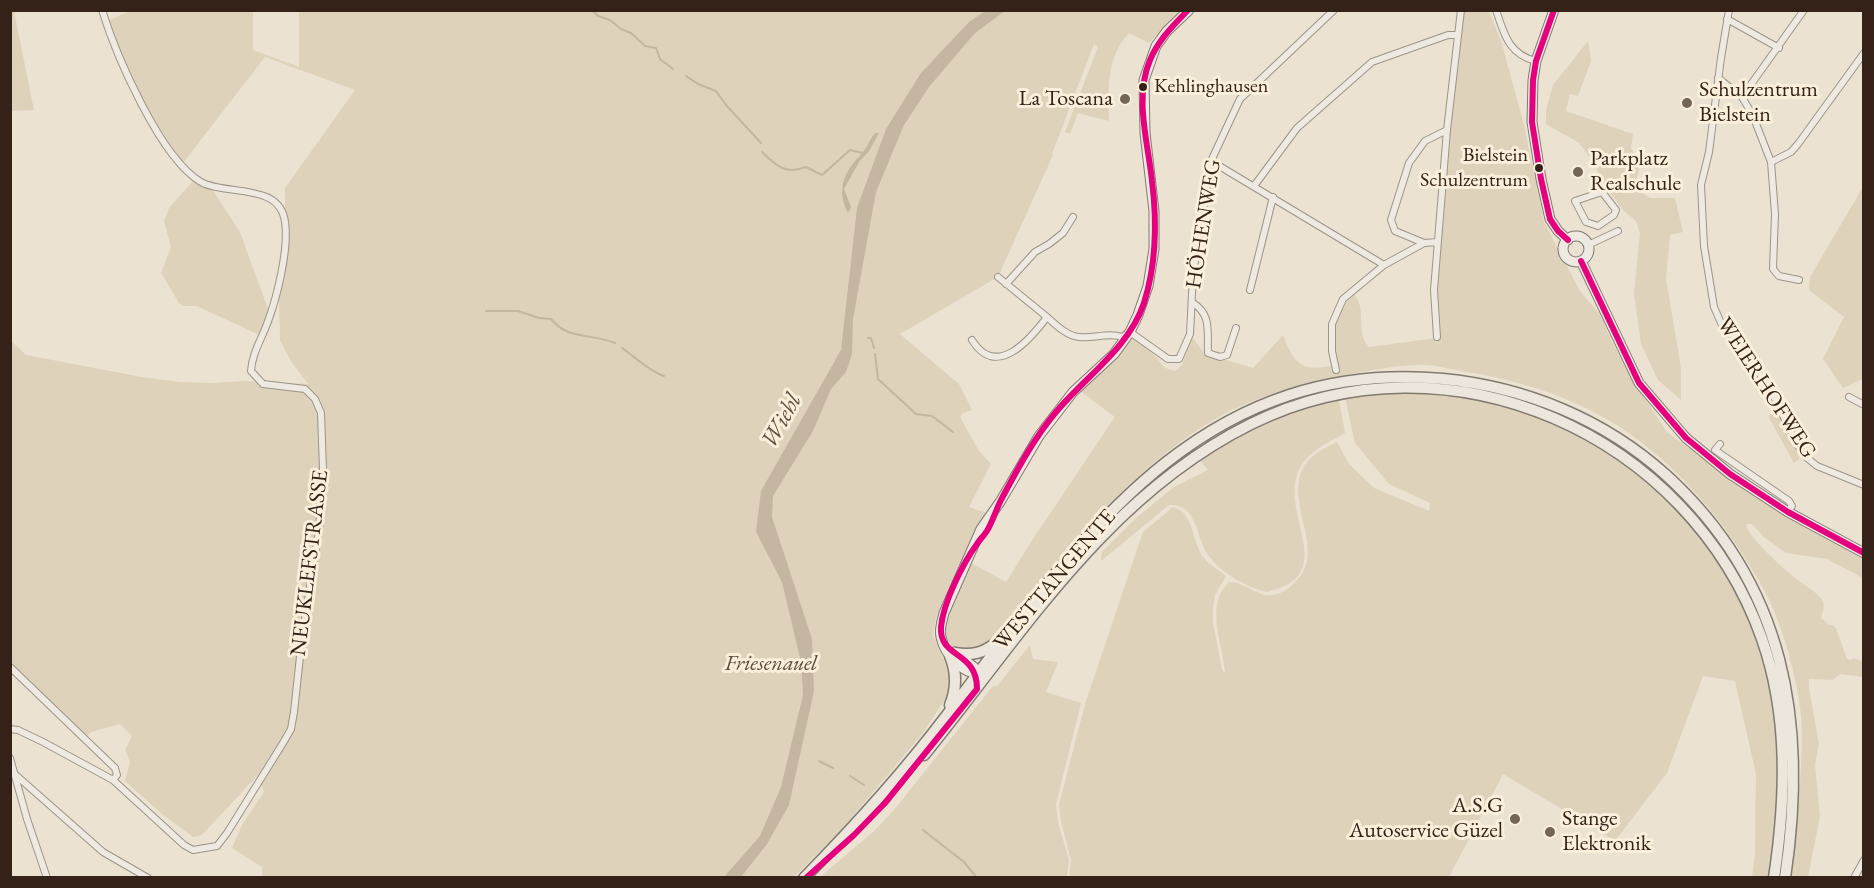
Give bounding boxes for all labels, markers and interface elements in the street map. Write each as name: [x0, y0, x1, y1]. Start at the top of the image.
place label: Kehlinghausen: [1154, 75, 1268, 99]
place label: Schulzentrum Bielstein: [1699, 77, 1818, 128]
marker: Kehlinghausen: [1137, 81, 1149, 93]
place label: La Toscana: [1019, 86, 1113, 112]
marker: La Toscana: [1118, 92, 1132, 106]
marker: Schulzentrum Bielstein: [1680, 96, 1694, 110]
place label: Bielstein Schulzentrum: [1420, 144, 1528, 191]
place label: Parkplatz Realschule: [1590, 146, 1681, 198]
street label: HÖHENWEG: [1181, 157, 1227, 291]
marker: Bielstein Schulzentrum: [1533, 162, 1545, 174]
marker: Parkplatz Realschule: [1571, 165, 1585, 179]
street label: WEIERHOFWEG: [1711, 313, 1821, 463]
water label: Wiehl: [755, 389, 809, 453]
street label: NEUKLEFSTRASSE: [285, 468, 335, 658]
street label: WESTTANGENTE: [988, 504, 1122, 656]
park label: Friesenauel: [725, 651, 817, 677]
place label: A.S.G Autoservice Güzel: [1349, 793, 1503, 844]
place label: Stange Elektronik: [1562, 806, 1651, 858]
marker: A.S.G Autoservice Güzel: [1508, 812, 1522, 826]
marker: Stange Elektronik: [1543, 825, 1557, 839]

